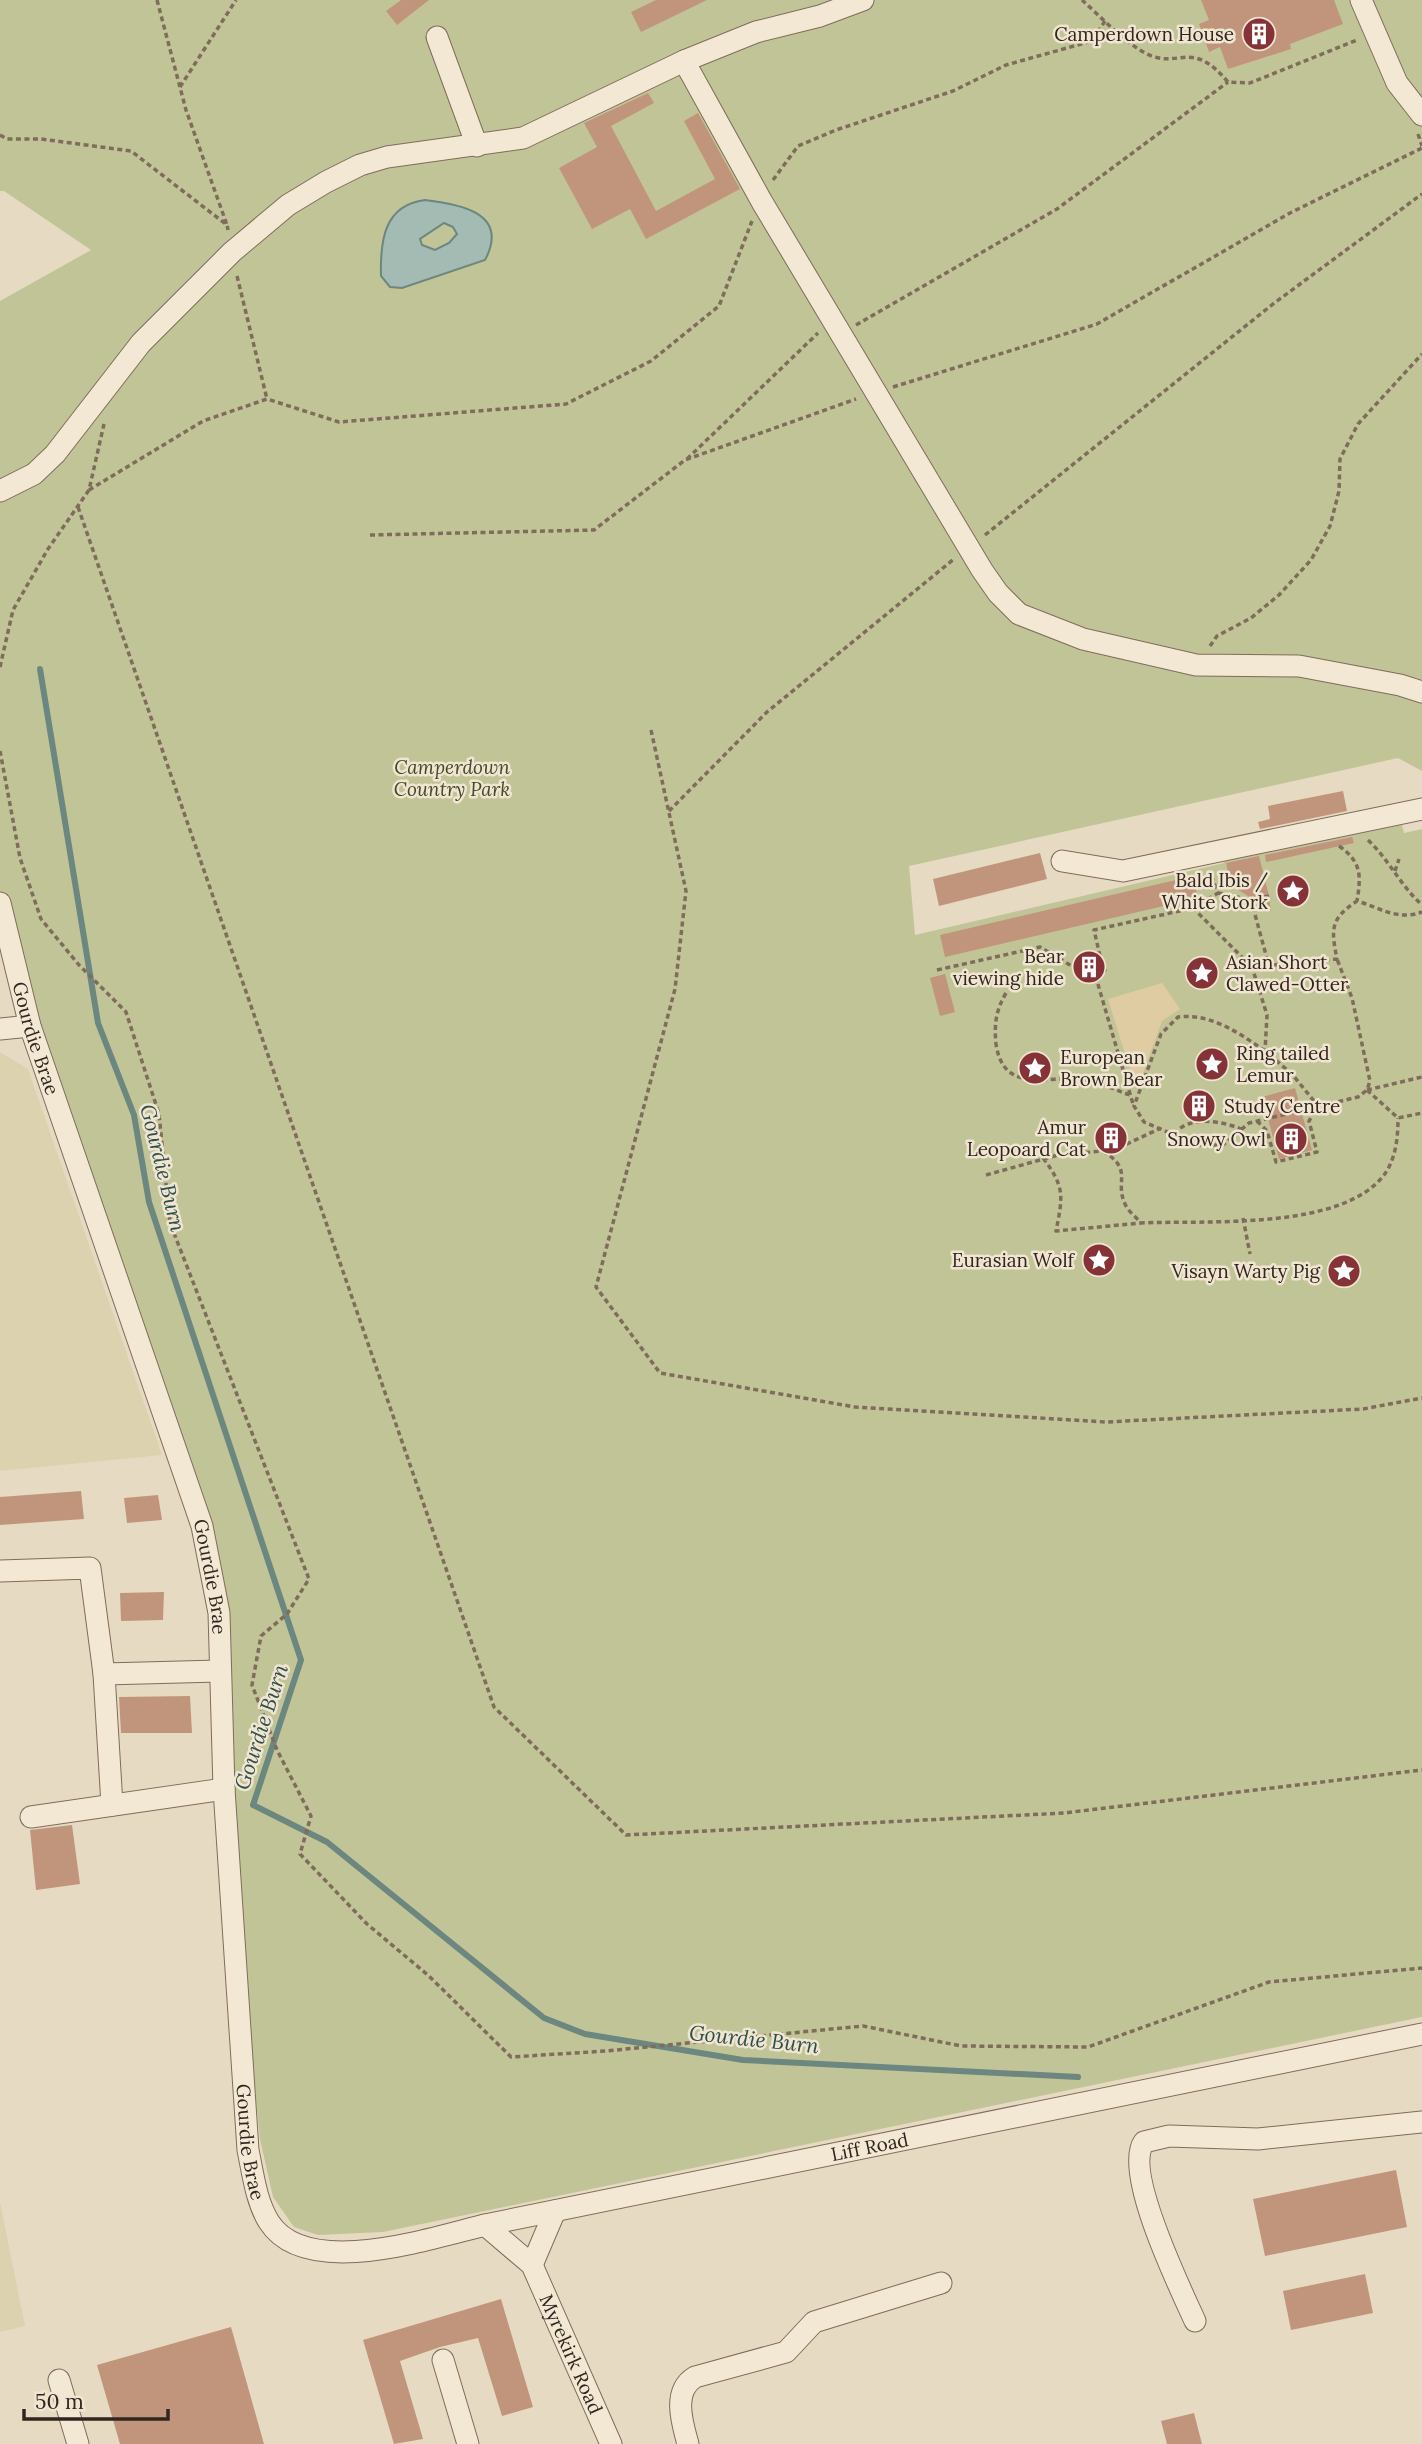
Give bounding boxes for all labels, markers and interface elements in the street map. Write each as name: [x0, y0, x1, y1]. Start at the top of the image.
building icon: Camperdown House: [1240, 15, 1278, 53]
place label: Camperdown House: [1054, 22, 1234, 46]
park label: Camperdown Country Park: [394, 755, 510, 801]
place label: Bald Ibis / White Stork: [1161, 868, 1269, 914]
place icon: Bald Ibis / White Stork: [1274, 872, 1312, 910]
place label: Bear viewing hide: [953, 944, 1065, 990]
building icon: Bear viewing hide: [1070, 948, 1108, 986]
place label: Asian Short Clawed-Otter: [1225, 950, 1349, 996]
place icon: Asian Short Clawed-Otter: [1183, 954, 1221, 992]
street label: Gourdie Brae: [8, 979, 65, 1098]
place label: Ring tailed Lemur: [1236, 1041, 1330, 1087]
place label: European Brown Bear: [1060, 1045, 1163, 1091]
place icon: Ring tailed Lemur: [1193, 1045, 1231, 1083]
place icon: European Brown Bear: [1016, 1049, 1054, 1087]
building icon: Study Centre: [1180, 1087, 1218, 1125]
place label: Study Centre: [1224, 1094, 1340, 1118]
water label: Gourdie Burn: [134, 1101, 192, 1235]
place label: Amur Leopoard Cat: [967, 1115, 1087, 1161]
building icon: Amur Leopoard Cat: [1092, 1119, 1130, 1157]
building icon: Snowy Owl: [1272, 1120, 1310, 1158]
place label: Snowy Owl: [1167, 1127, 1266, 1151]
place icon: Eurasian Wolf: [1080, 1241, 1118, 1279]
place label: Eurasian Wolf: [952, 1248, 1076, 1272]
place icon: Visayn Warty Pig: [1325, 1252, 1363, 1290]
place label: Visayn Warty Pig: [1170, 1259, 1320, 1283]
street label: Gourdie Brae: [189, 1517, 232, 1635]
water label: Gourdie Burn: [228, 1661, 294, 1793]
water label: Gourdie Burn: [688, 2019, 820, 2059]
street label: Gourdie Brae: [232, 2083, 270, 2203]
street label: Liff Road: [829, 2127, 910, 2166]
street label: Myrekirk Road: [534, 2290, 608, 2418]
scale bar: [24, 2378, 168, 2422]
text: 50 m: [35, 2388, 84, 2415]

